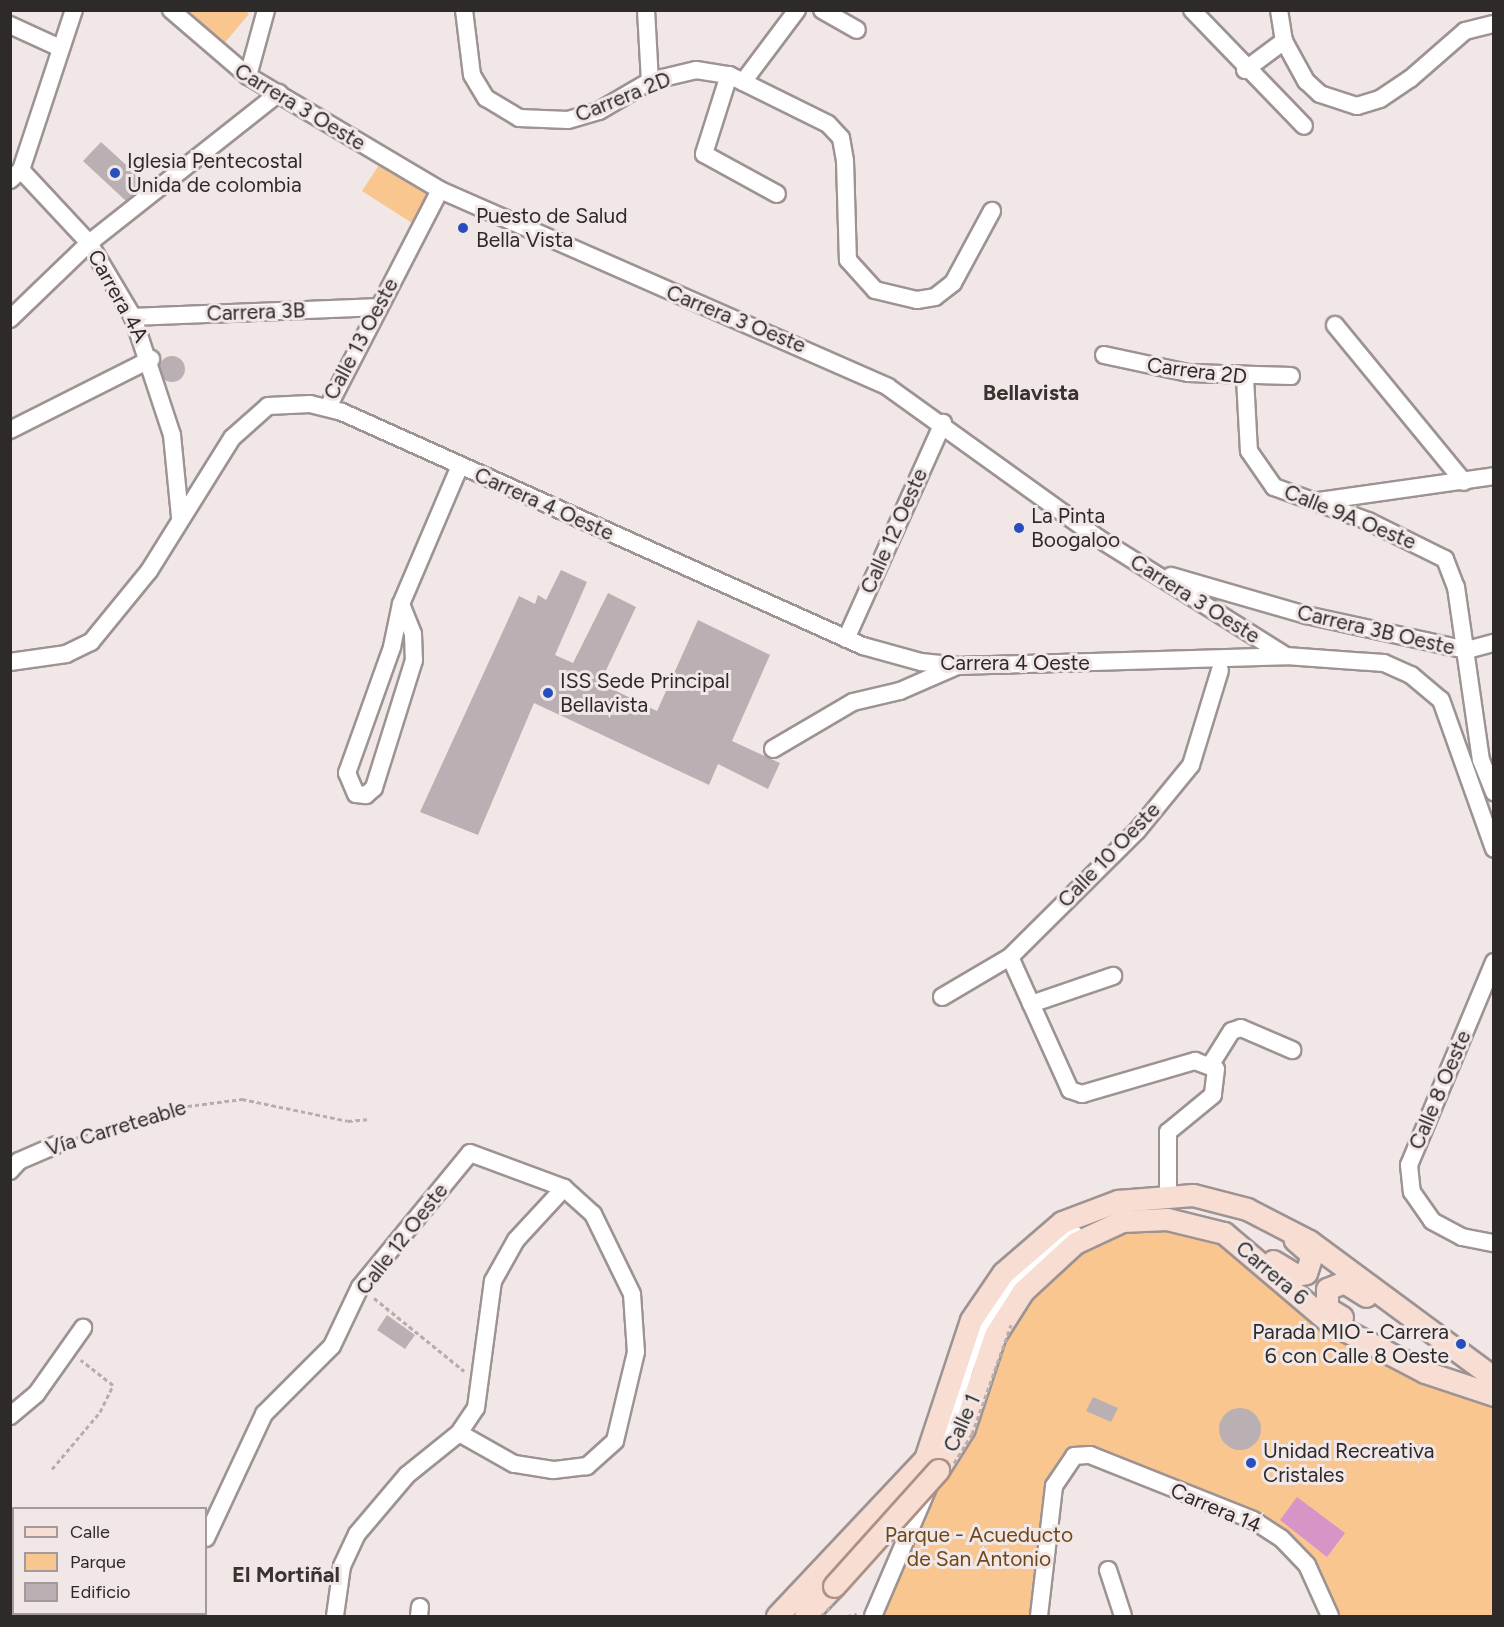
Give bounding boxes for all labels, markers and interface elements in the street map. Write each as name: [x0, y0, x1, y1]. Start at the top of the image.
street label: Carrera 3 Oeste: [230, 58, 370, 156]
street label: Carrera 2D: [572, 66, 674, 128]
place label: Iglesia Pentecostal Unida de colombia: [127, 148, 303, 198]
marker: Iglesia Pentecostal Unida de colombia: [108, 166, 122, 180]
place label: Puesto de Salud Bella Vista: [476, 203, 628, 253]
marker: Puesto de Salud Bella Vista: [454, 219, 472, 237]
street label: Carrera 4A: [82, 245, 154, 347]
street label: Calle 13 Oeste: [318, 274, 404, 404]
street label: Carrera 3 Oeste: [663, 280, 809, 358]
street label: Carrera 3B: [206, 298, 306, 326]
street label: Carrera 2D: [1145, 352, 1249, 390]
district label: Bellavista: [983, 380, 1079, 406]
street label: Carrera 4 Oeste: [471, 462, 617, 546]
street label: Calle 12 Oeste: [855, 465, 933, 597]
street label: Calle 9A Oeste: [1280, 479, 1420, 555]
place label: La Pinta Boogaloo: [1031, 503, 1120, 553]
marker: La Pinta Boogaloo: [1012, 521, 1026, 535]
street label: Carrera 3 Oeste: [1126, 549, 1264, 649]
street label: Carrera 3B Oeste: [1295, 600, 1457, 660]
street label: Carrera 4 Oeste: [940, 650, 1090, 676]
place label: ISS Sede Principal Bellavista: [560, 668, 730, 718]
marker: ISS Sede Principal Bellavista: [541, 686, 555, 700]
street label: Calle 10 Oeste: [1053, 797, 1165, 913]
street label: Calle 8 Oeste: [1404, 1027, 1476, 1153]
street label: Vía Carreteable: [43, 1095, 189, 1161]
street label: Calle 12 Oeste: [351, 1178, 453, 1300]
street label: Carrera 6: [1231, 1236, 1313, 1310]
place label: Parada MIO - Carrera 6 con Calle 8 Oeste: [1252, 1319, 1449, 1369]
marker: Parada MIO - Carrera 6 con Calle 8 Oeste: [1454, 1337, 1468, 1351]
street label: Calle 1: [938, 1390, 986, 1456]
place label: Unidad Recreativa Cristales: [1263, 1438, 1434, 1488]
marker: Unidad Recreativa Cristales: [1244, 1456, 1258, 1470]
street label: Carrera 14: [1167, 1478, 1265, 1538]
legend: [12, 1507, 207, 1615]
text: Calle: [70, 1521, 110, 1543]
park label: Parque - Acueducto de San Antonio: [885, 1522, 1073, 1572]
text: Parque: [70, 1551, 126, 1573]
district label: El Mortiñal: [232, 1562, 340, 1588]
text: Edificio: [70, 1581, 131, 1603]

